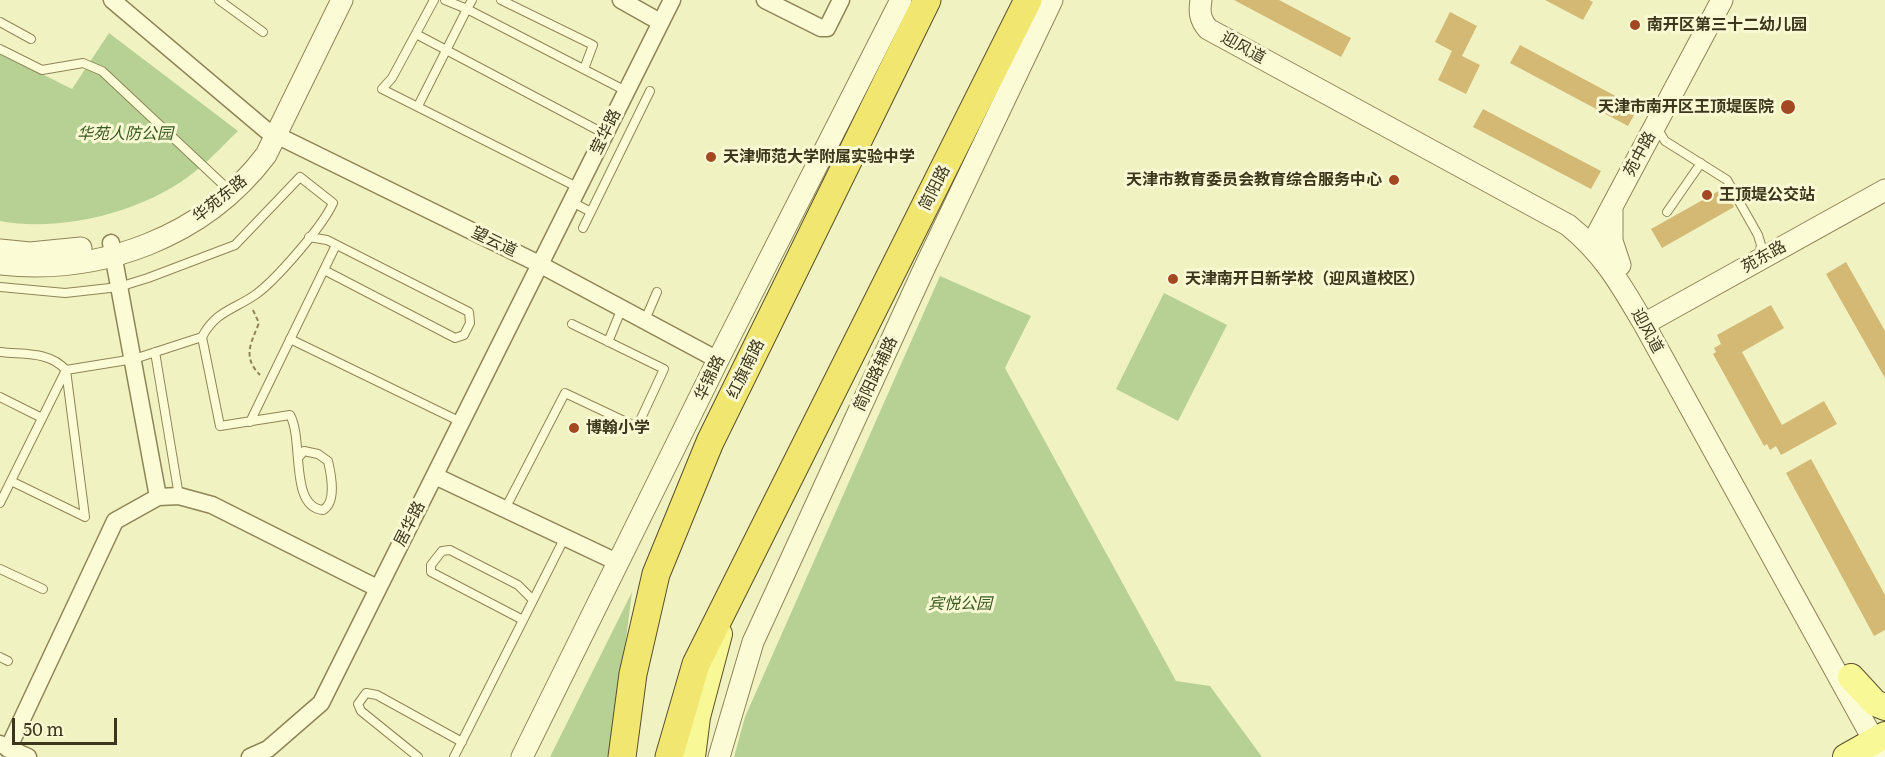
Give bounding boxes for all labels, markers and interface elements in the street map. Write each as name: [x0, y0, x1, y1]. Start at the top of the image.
place label: 南开区第三十二幼儿园: [1647, 15, 1807, 35]
marker: 南开区第三十二幼儿园: [1628, 18, 1642, 32]
street label: 迎风道: [1217, 28, 1269, 68]
place label: 天津市南开区王顶堤医院: [1598, 97, 1774, 117]
marker: 天津市南开区王顶堤医院: [1779, 98, 1797, 116]
street label: 莹华路: [587, 106, 625, 158]
park label: 华苑人防公园: [77, 124, 173, 144]
street label: 苑中路: [1620, 128, 1660, 180]
place label: 天津师范大学附属实验中学: [723, 147, 915, 167]
marker: 天津师范大学附属实验中学: [704, 150, 718, 164]
street label: 简阳路: [916, 162, 954, 214]
place label: 天津市教育委员会教育综合服务中心: [1126, 170, 1382, 190]
street label: 华苑东路: [189, 171, 251, 227]
marker: 天津市教育委员会教育综合服务中心: [1387, 173, 1401, 187]
place label: 王顶堤公交站: [1719, 185, 1815, 205]
marker: 王顶堤公交站: [1700, 188, 1714, 202]
street label: 望云道: [468, 223, 520, 261]
street label: 苑东路: [1738, 237, 1790, 277]
place label: 天津南开日新学校（迎风道校区）: [1185, 269, 1425, 289]
marker: 天津南开日新学校（迎风道校区）: [1166, 272, 1180, 286]
street label: 迎风道: [1627, 305, 1667, 357]
street label: 简阳路辅路: [850, 334, 902, 414]
street label: 红旗南路: [723, 336, 769, 402]
street label: 华锦路: [691, 352, 729, 404]
place label: 博翰小学: [586, 418, 650, 438]
marker: 博翰小学: [567, 421, 581, 435]
street label: 居华路: [391, 498, 429, 550]
park label: 宾悦公园: [928, 594, 992, 614]
scale bar: [15, 706, 120, 744]
text: 50 m: [23, 715, 64, 742]

